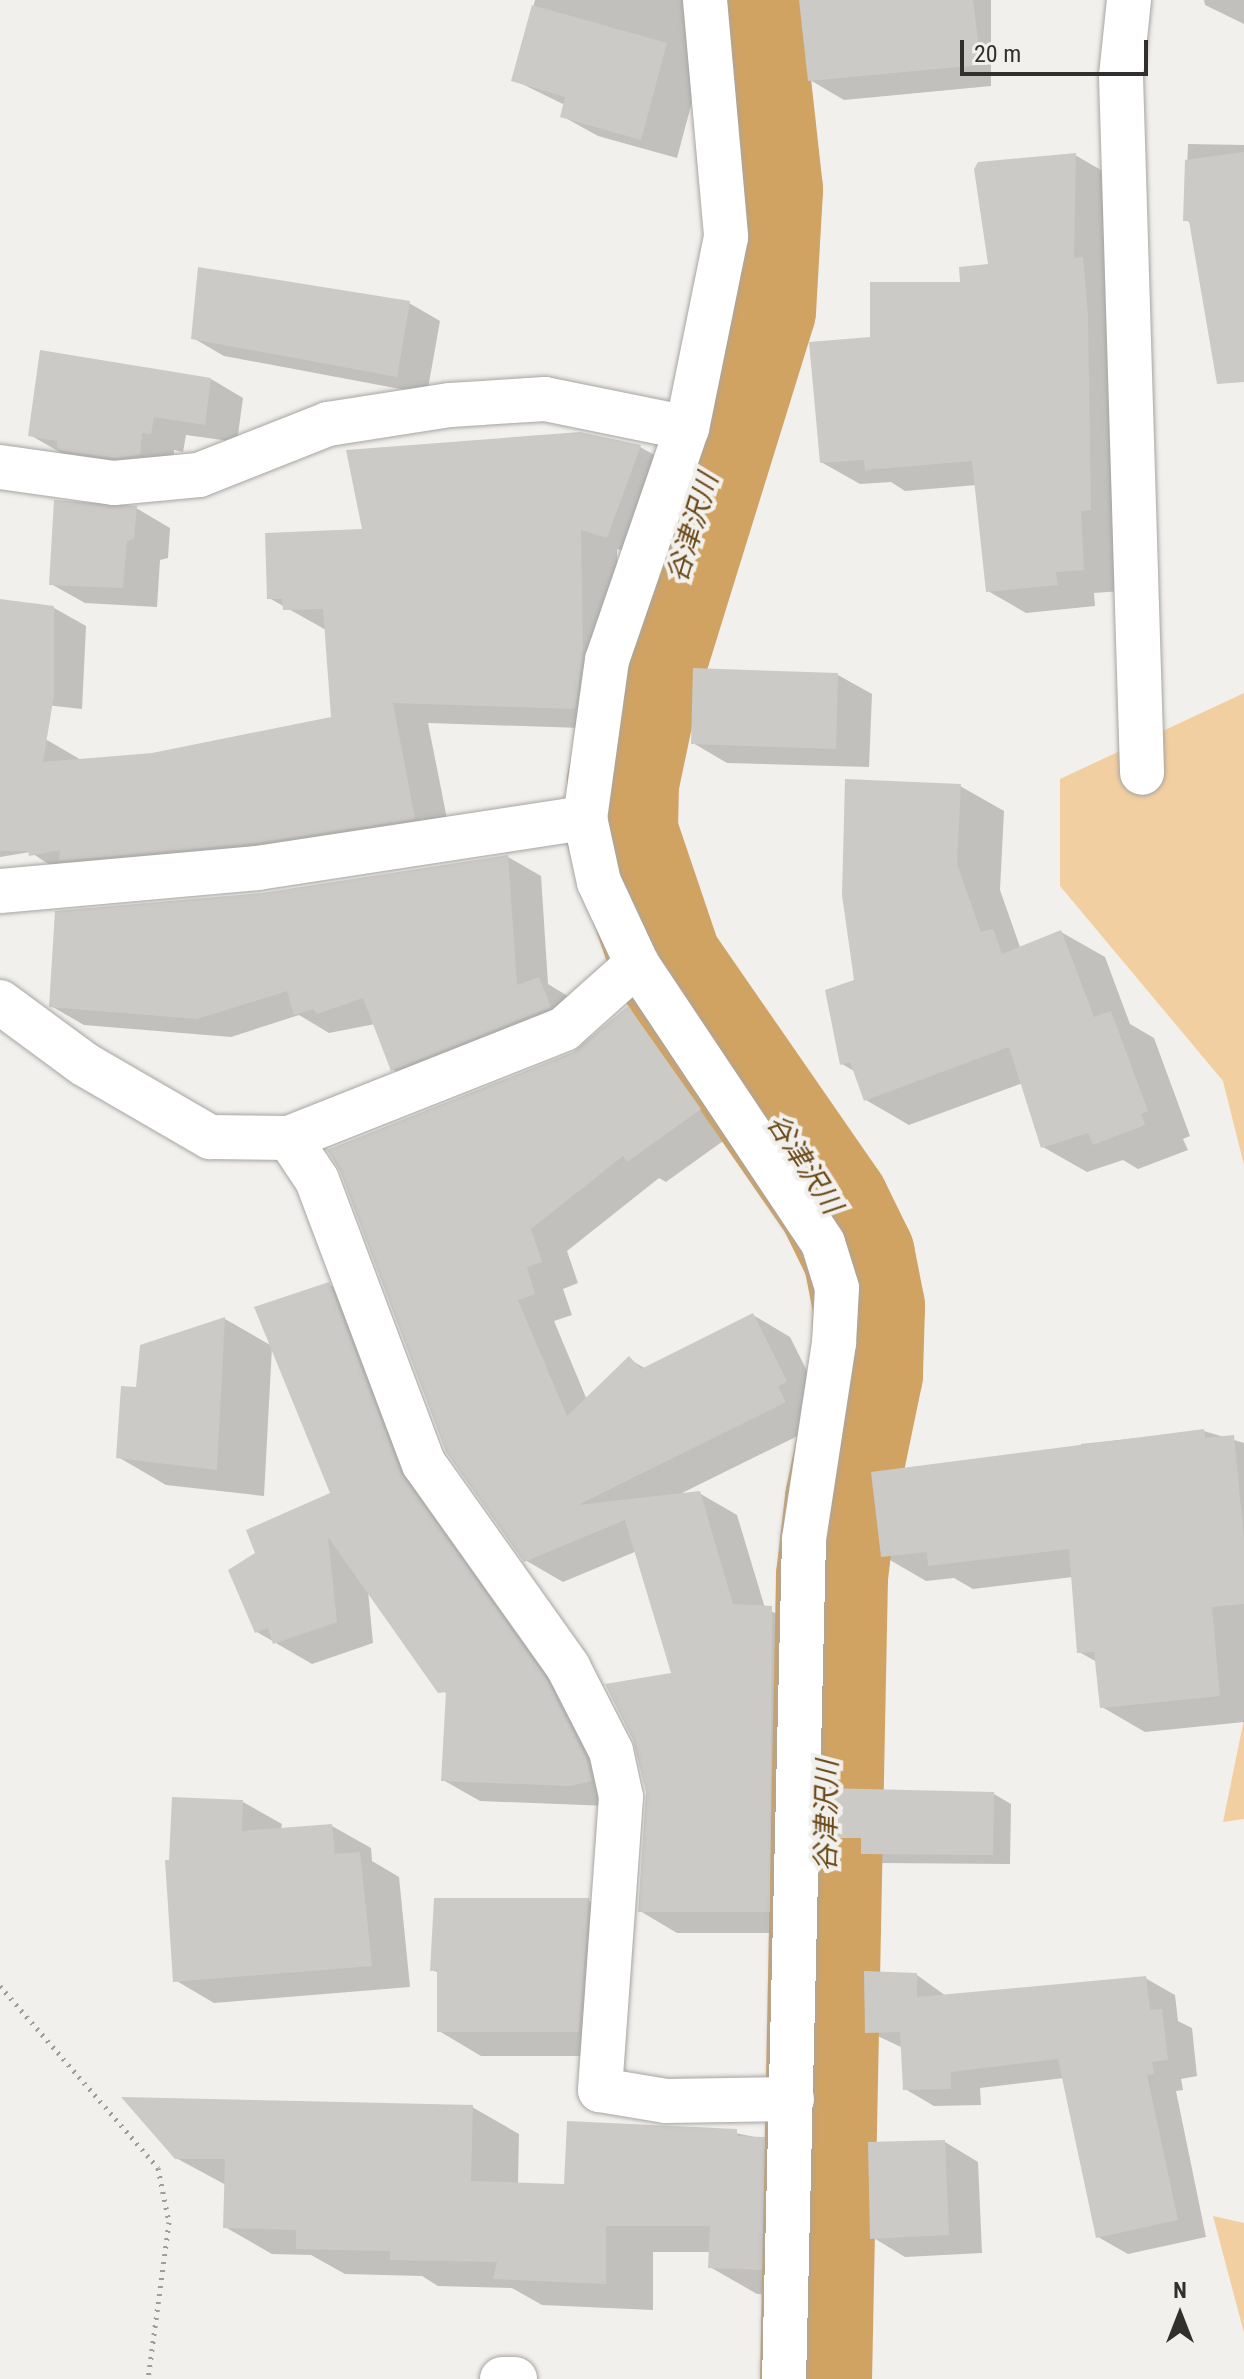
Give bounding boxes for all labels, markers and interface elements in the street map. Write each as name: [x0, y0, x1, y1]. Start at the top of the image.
scale bar: [964, 24, 1152, 74]
text: 20 m: [974, 40, 1021, 68]
water label: 谷津沢川: [661, 470, 725, 586]
water label: 谷津沢川: [759, 1108, 849, 1220]
water label: 谷津沢川: [809, 1760, 845, 1872]
north arrow: [1140, 2275, 1220, 2355]
text: N: [1173, 2278, 1187, 2303]

